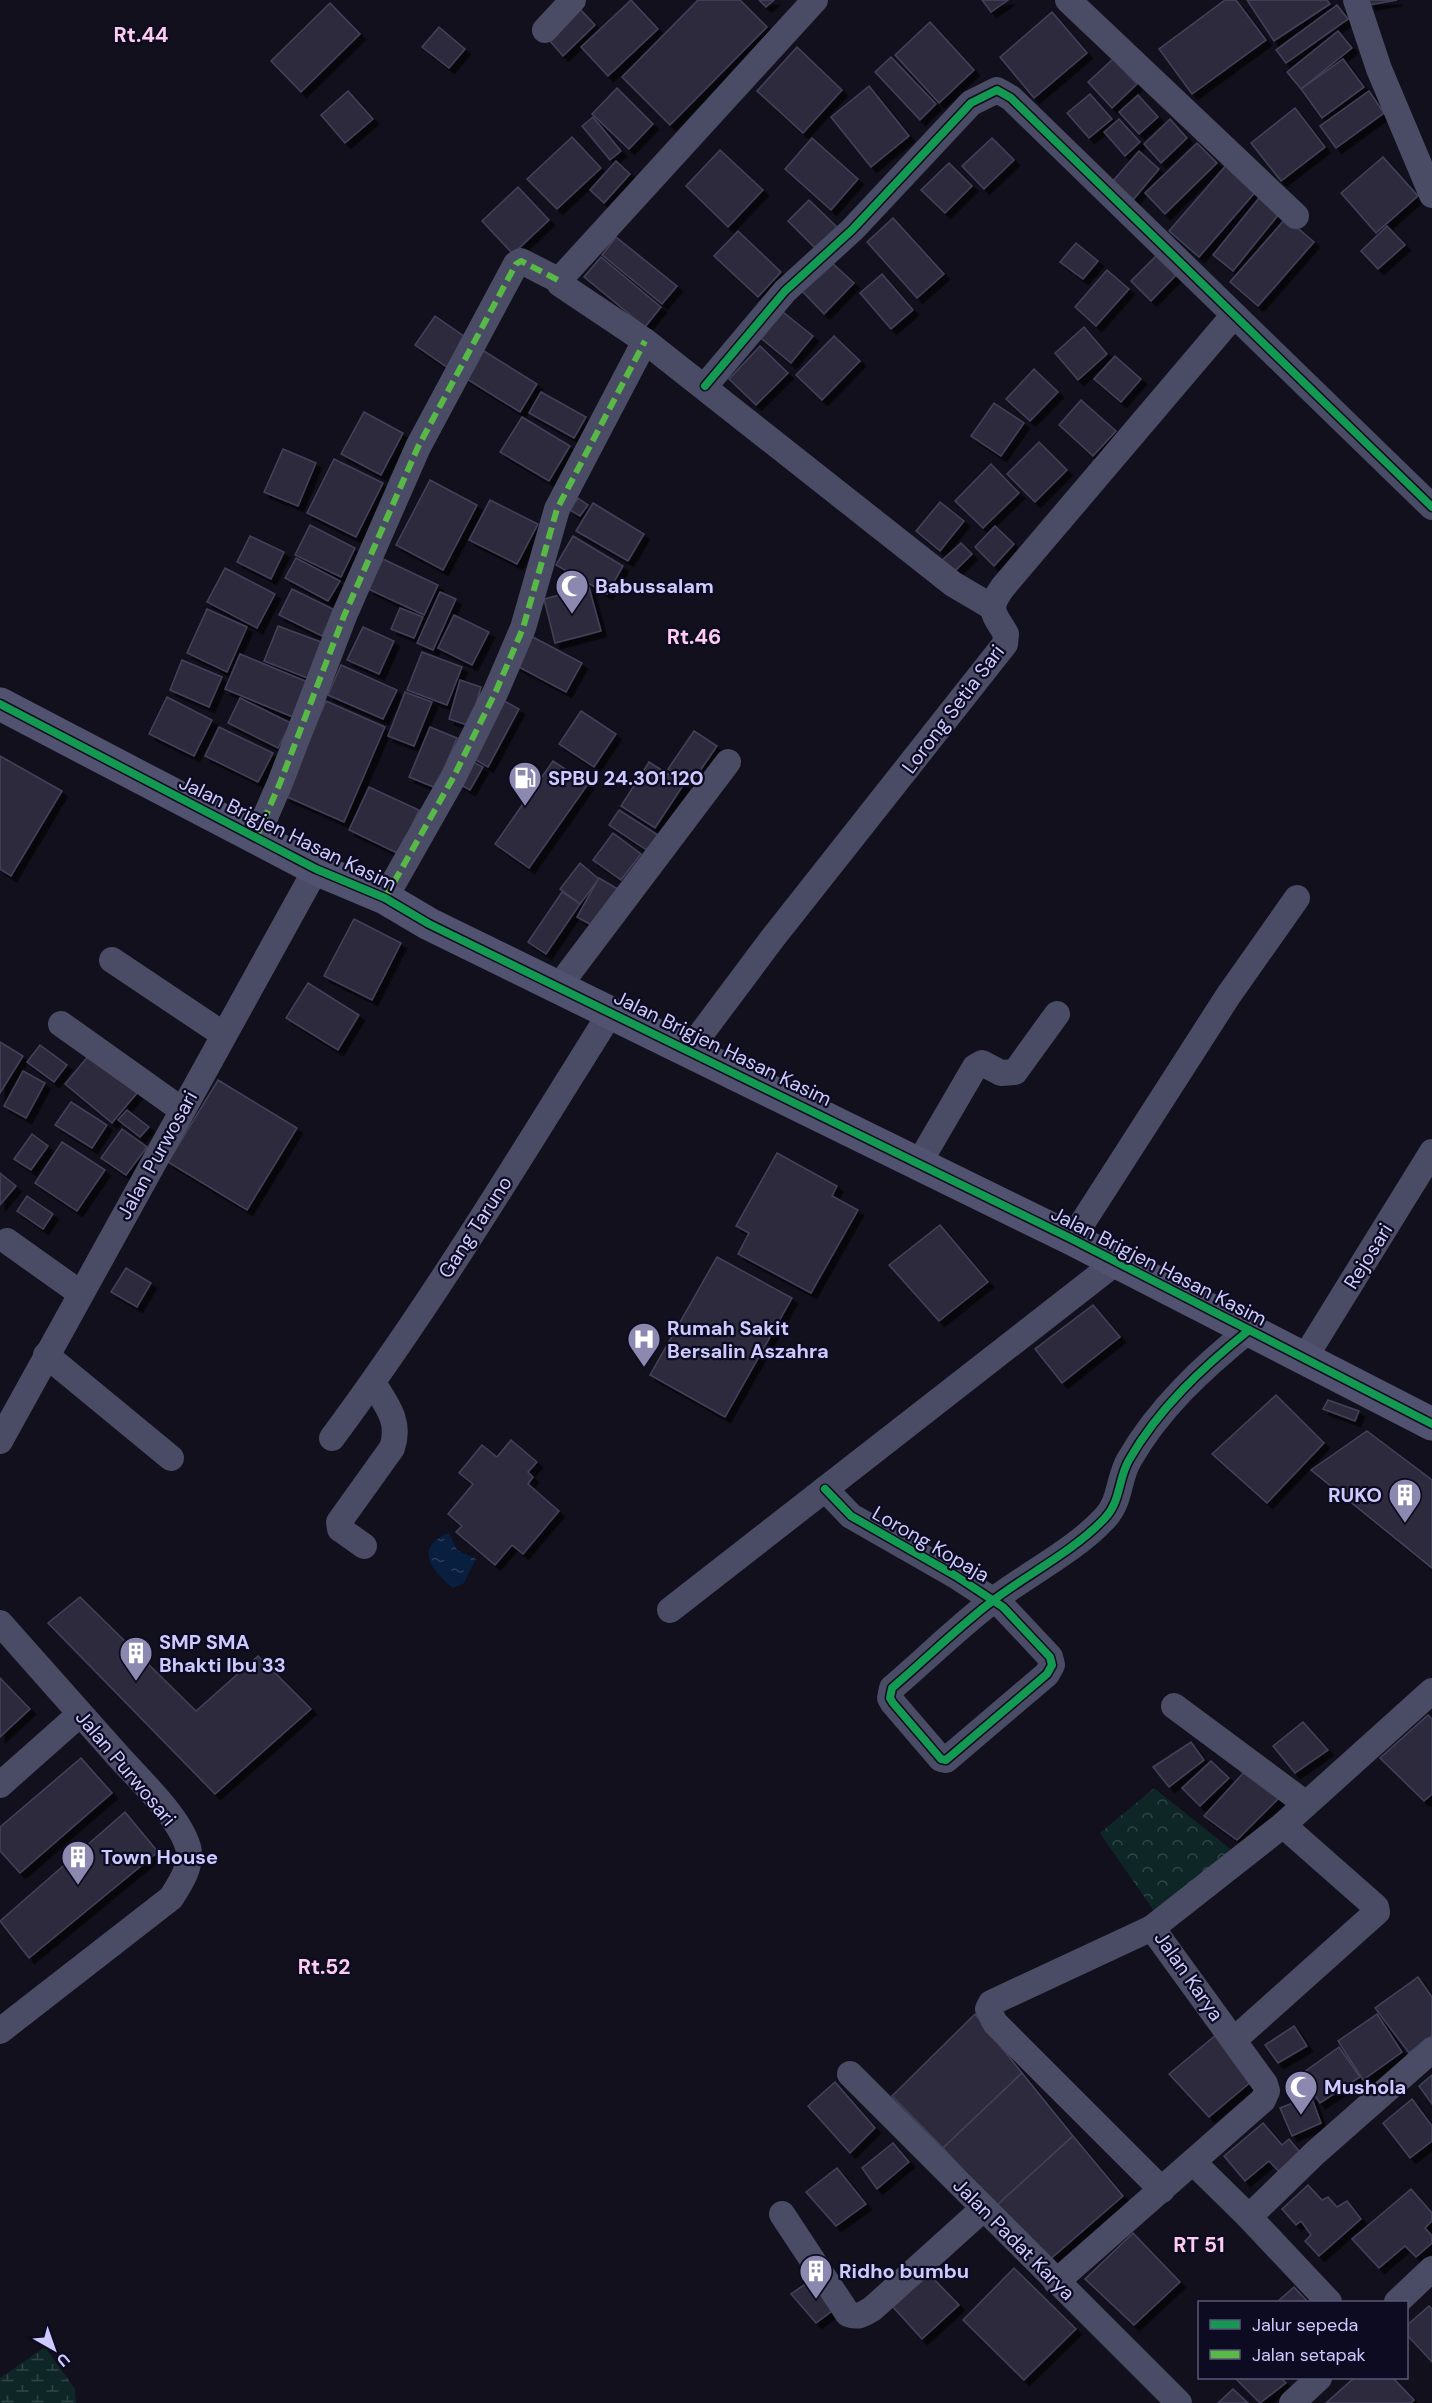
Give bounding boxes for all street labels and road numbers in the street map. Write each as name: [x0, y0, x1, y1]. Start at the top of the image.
street label: Lorong Setia Sari: [896, 639, 1010, 779]
street label: Jalan Brigjen Hasan Kasim: [175, 769, 401, 897]
street label: Jalan Brigjen Hasan Kasim: [610, 984, 836, 1112]
street label: Jalan Purwosari: [111, 1086, 203, 1224]
street label: Gang Taruno: [432, 1171, 518, 1283]
street label: Jalan Brigjen Hasan Kasim: [1047, 1200, 1271, 1332]
street label: Rejosari: [1338, 1218, 1398, 1294]
street label: Lorong Kopaja: [868, 1500, 994, 1588]
street label: Jalan Purwosari: [70, 1705, 182, 1831]
street label: Jalan Karya: [1149, 1926, 1229, 2026]
street label: Jalan Padat Karya: [947, 2172, 1081, 2306]

